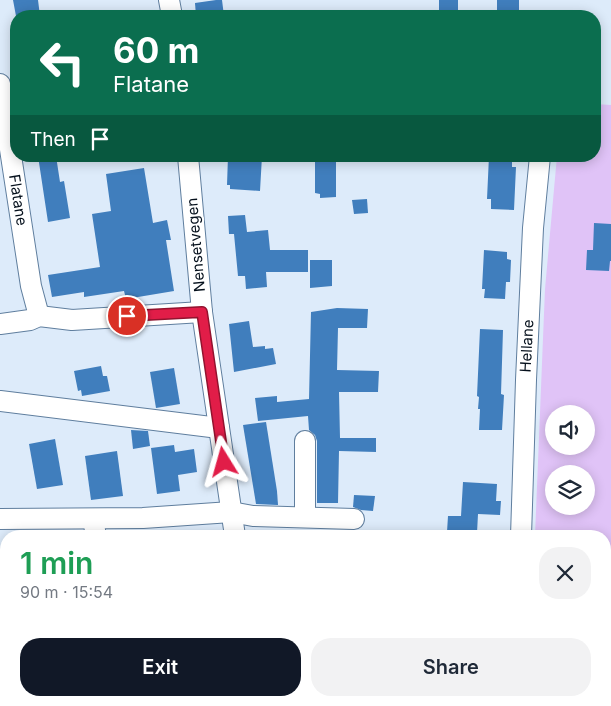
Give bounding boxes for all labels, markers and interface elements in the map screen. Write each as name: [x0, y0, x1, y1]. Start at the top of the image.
text: 60 m: [113, 29, 200, 71]
icon: left: [30, 30, 95, 95]
text: Flatane: [113, 71, 189, 97]
icon: arrive: [86, 125, 114, 153]
text: Then: [30, 128, 76, 151]
street label: Flatane: [5, 173, 32, 227]
street label: Nensetvegen: [182, 197, 209, 293]
pin: [106, 295, 148, 337]
icon: arrive: [113, 302, 141, 330]
street label: Hellane: [516, 319, 537, 373]
map controls: [545, 405, 595, 515]
button: sound: [545, 405, 595, 455]
position arrow: [197, 435, 249, 487]
button: layers: [545, 465, 595, 515]
text: 1 min: [20, 545, 93, 581]
button: close: [539, 547, 591, 599]
text: 90 m · 15:54: [20, 582, 113, 602]
button: Exit: [20, 638, 301, 696]
button: Share: [311, 638, 591, 696]

